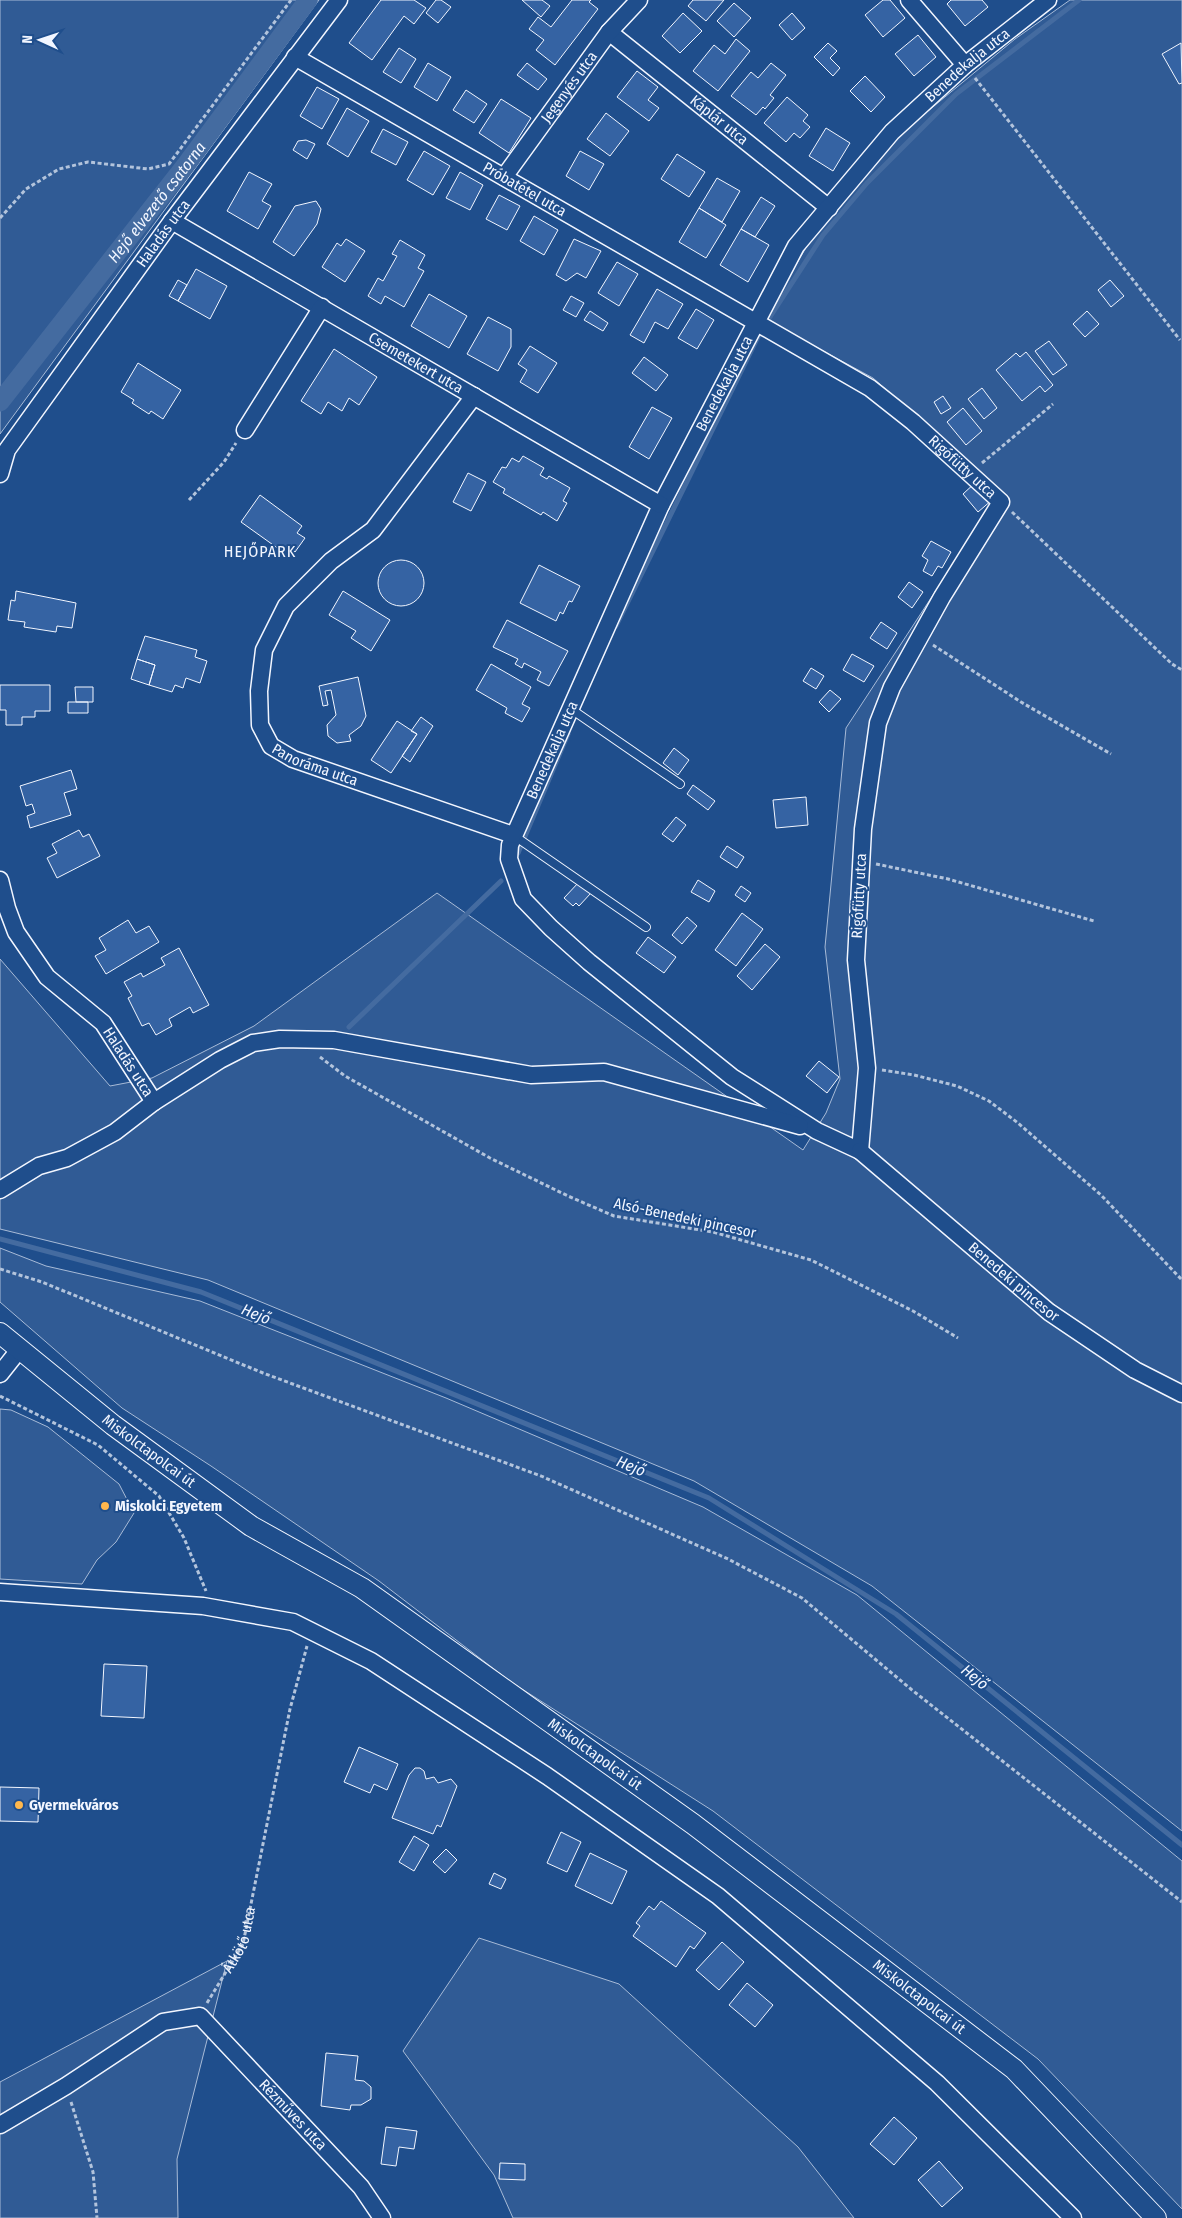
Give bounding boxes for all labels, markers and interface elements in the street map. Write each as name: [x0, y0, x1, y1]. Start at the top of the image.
north arrow: [15, 15, 65, 65]
street label: Benedekalja utca: [921, 24, 1013, 106]
text: N: [19, 35, 36, 44]
street label: Jegenyés utca: [537, 48, 601, 126]
street label: Káplár utca: [686, 91, 752, 149]
water label: Hejő elvezető csatorna: [104, 138, 209, 266]
street label: Próbatétel utca: [480, 158, 570, 220]
street label: Haladás utca: [133, 196, 194, 271]
street label: Csemetekert utca: [365, 328, 466, 397]
street label: Benedekalja utca: [692, 333, 757, 434]
street label: Rigófütty utca: [925, 432, 1000, 502]
district label: HEJŐPARK: [224, 541, 296, 561]
street label: Benedekalja utca: [523, 698, 582, 802]
street label: Panoráma utca: [269, 740, 360, 790]
street label: Rigófütty utca: [848, 853, 870, 939]
street label: Haladás utca: [99, 1024, 157, 1100]
street label: Alsó-Benedeki pincesor: [612, 1194, 759, 1242]
street label: Benedeki pincesor: [965, 1238, 1063, 1326]
water label: Hejő: [239, 1300, 274, 1329]
street label: Miskolctapolcai út: [98, 1411, 199, 1491]
water label: Hejő: [614, 1452, 649, 1481]
place label: Miskolci Egyetem: [115, 1497, 222, 1515]
marker: Miskolci Egyetem: [99, 1500, 111, 1512]
water label: Hejő: [957, 1660, 993, 1694]
street label: Miskolctapolcai út: [544, 1714, 646, 1794]
place label: Gyermekváros: [29, 1796, 119, 1814]
marker: Gyermekváros: [13, 1799, 25, 1811]
street label: Átkötő utca: [219, 1905, 259, 1976]
street label: Miskolctapolcai út: [869, 1956, 969, 2038]
street label: Rézműves utca: [255, 2076, 331, 2154]

